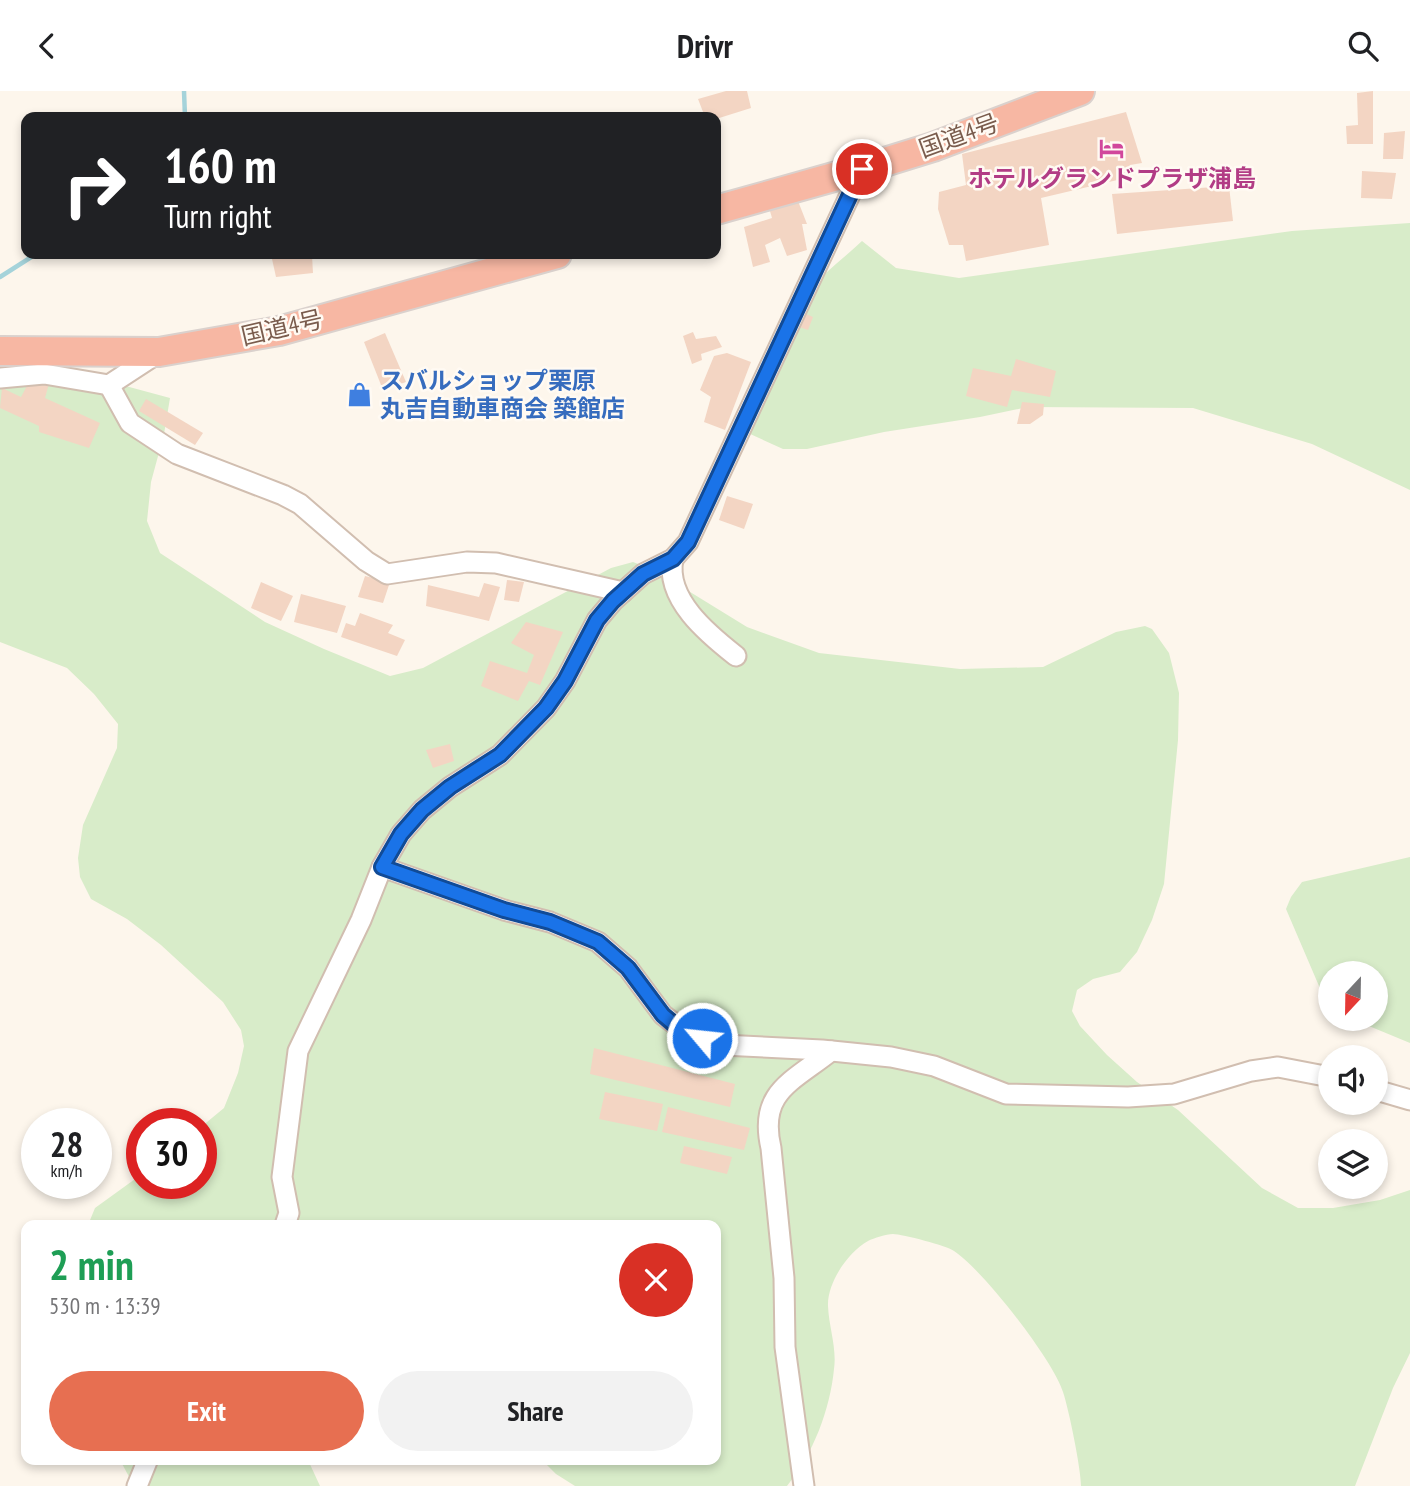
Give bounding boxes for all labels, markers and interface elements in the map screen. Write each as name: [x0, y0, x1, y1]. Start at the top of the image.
text: Drivr: [677, 25, 733, 67]
icon: back: [28, 27, 66, 65]
icon: search: [1344, 27, 1382, 65]
street label: 国道4号: [915, 107, 1003, 164]
text: 160 m: [164, 133, 277, 197]
hotel icon: ホテルグランドプラザ浦島: [1098, 134, 1126, 162]
pin: [832, 139, 892, 199]
icon: right: [49, 140, 140, 231]
icon: arrive: [843, 150, 881, 188]
place label: ホテルグランドプラザ浦島: [968, 163, 1256, 194]
text: Turn right: [164, 195, 272, 237]
street label: 国道4号: [238, 303, 326, 352]
place label: スバルショップ栗原 丸吉自動車商会 築館店: [380, 365, 625, 424]
shop icon: スバルショップ栗原 丸吉自動車商会 築館店: [346, 381, 374, 409]
north arrow: [1318, 961, 1388, 1031]
map controls: [1318, 961, 1388, 1199]
position arrow: [665, 1001, 739, 1075]
button: sound: [1318, 1045, 1388, 1115]
speed limit sign: 30: [126, 1108, 217, 1199]
text: 28: [50, 1121, 83, 1167]
button: layers: [1318, 1129, 1388, 1199]
text: km/h: [51, 1159, 82, 1182]
text: 2 min: [49, 1237, 134, 1292]
button: close: [619, 1243, 693, 1317]
text: 530 m · 13:39: [49, 1291, 161, 1320]
button: Exit: [49, 1371, 364, 1451]
button: Share: [378, 1371, 693, 1451]

